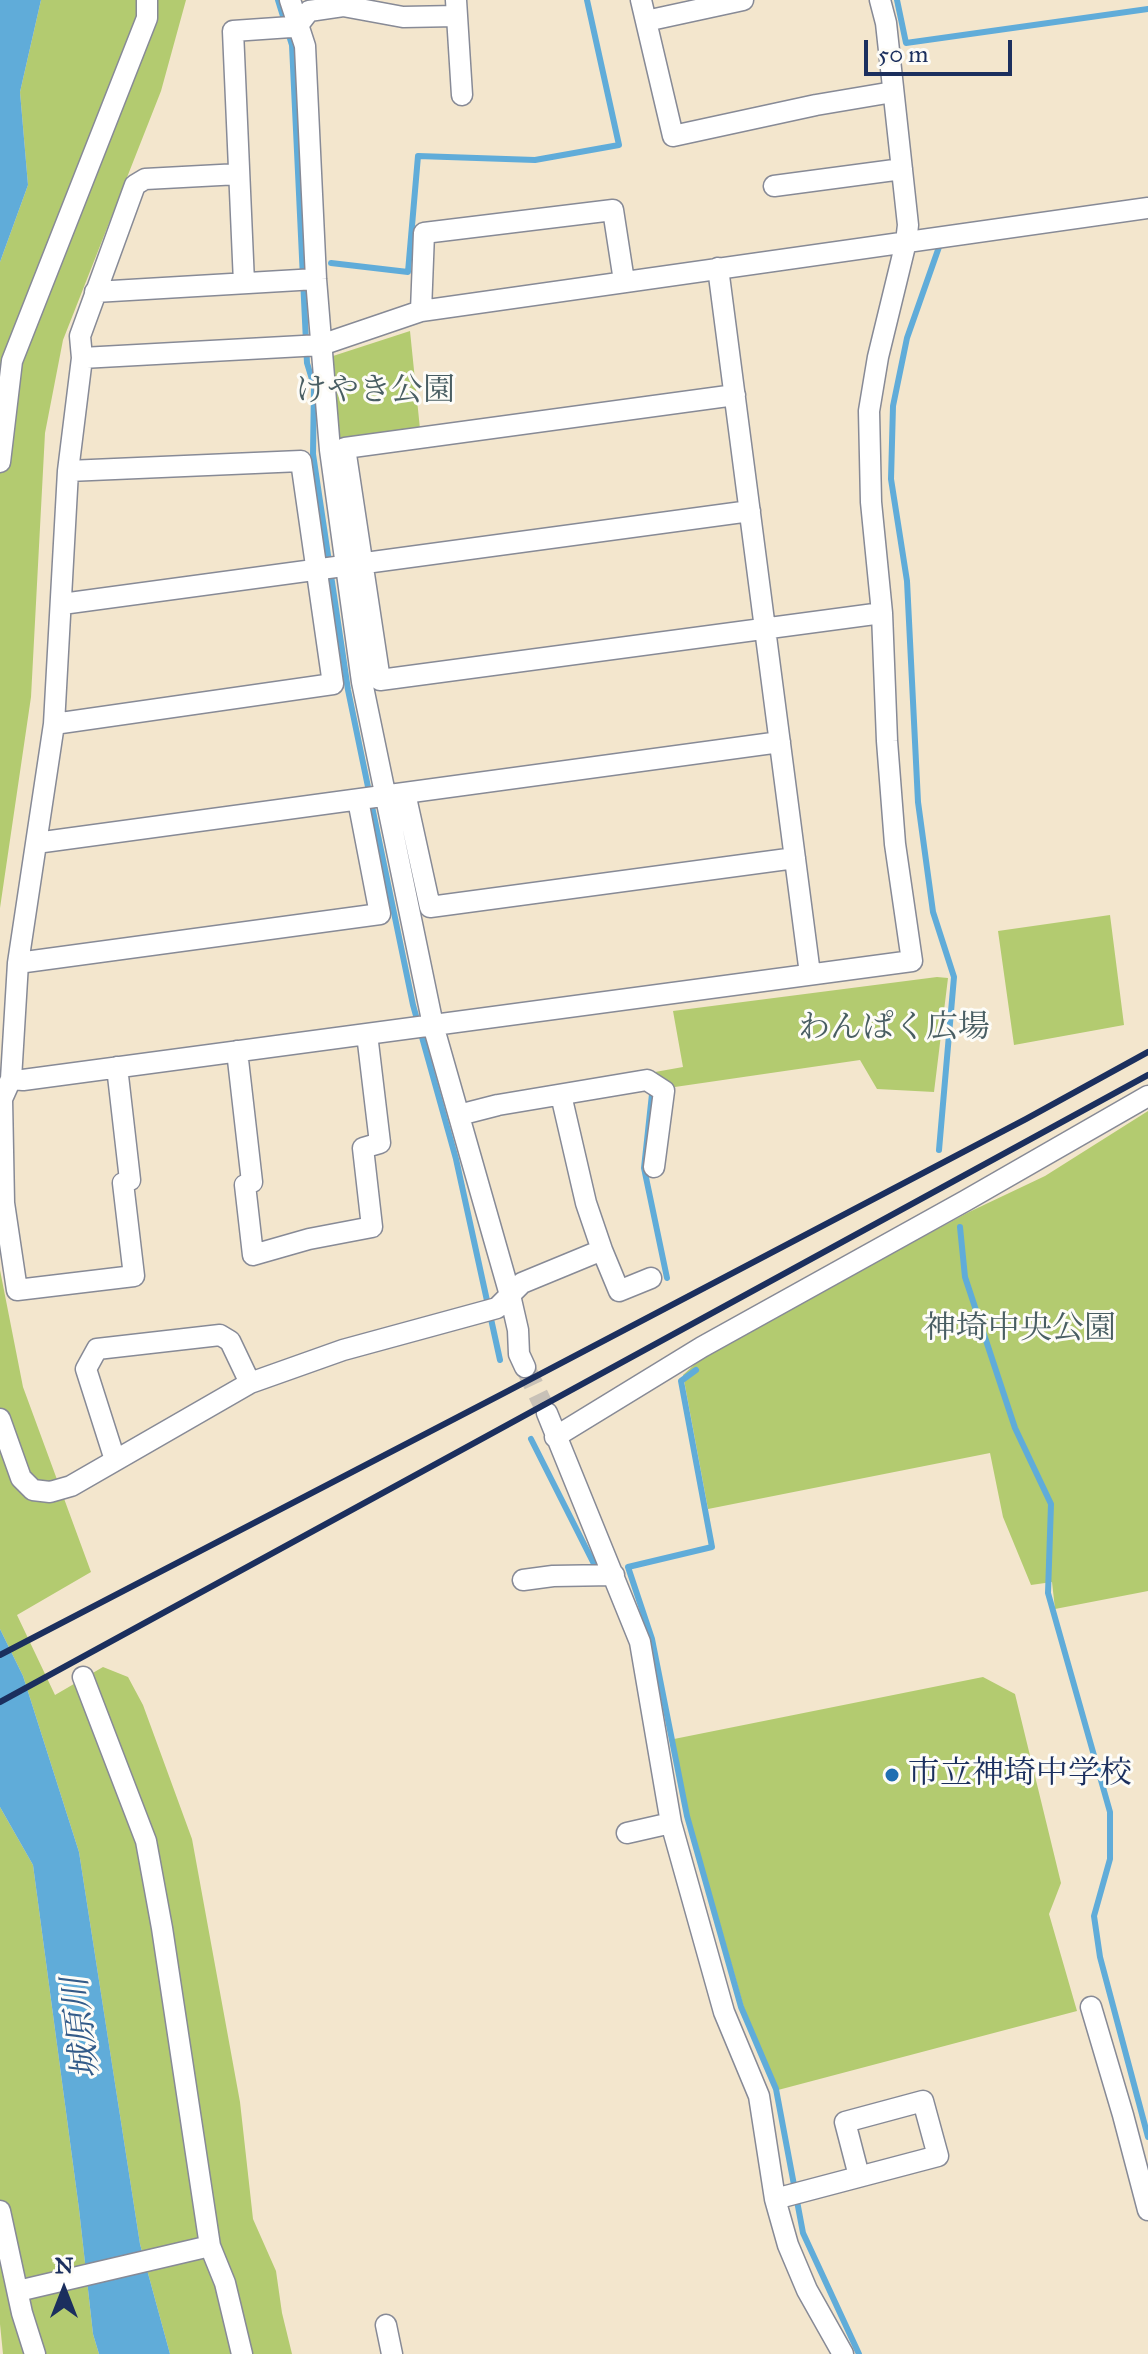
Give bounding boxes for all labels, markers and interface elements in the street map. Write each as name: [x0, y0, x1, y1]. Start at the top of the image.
scale bar: [868, 24, 1016, 74]
text: 50 m: [878, 39, 928, 69]
park label: けやき公園: [295, 373, 455, 411]
park label: わんぱく広場: [798, 1010, 990, 1048]
park label: 神埼中央公園: [924, 1311, 1116, 1349]
place label: 市立神埼中学校: [908, 1756, 1132, 1794]
marker: 市立神埼中学校: [883, 1766, 901, 1784]
water label: 城原川: [57, 1975, 109, 2081]
north arrow: [24, 2250, 104, 2330]
text: N: [55, 2252, 73, 2279]

